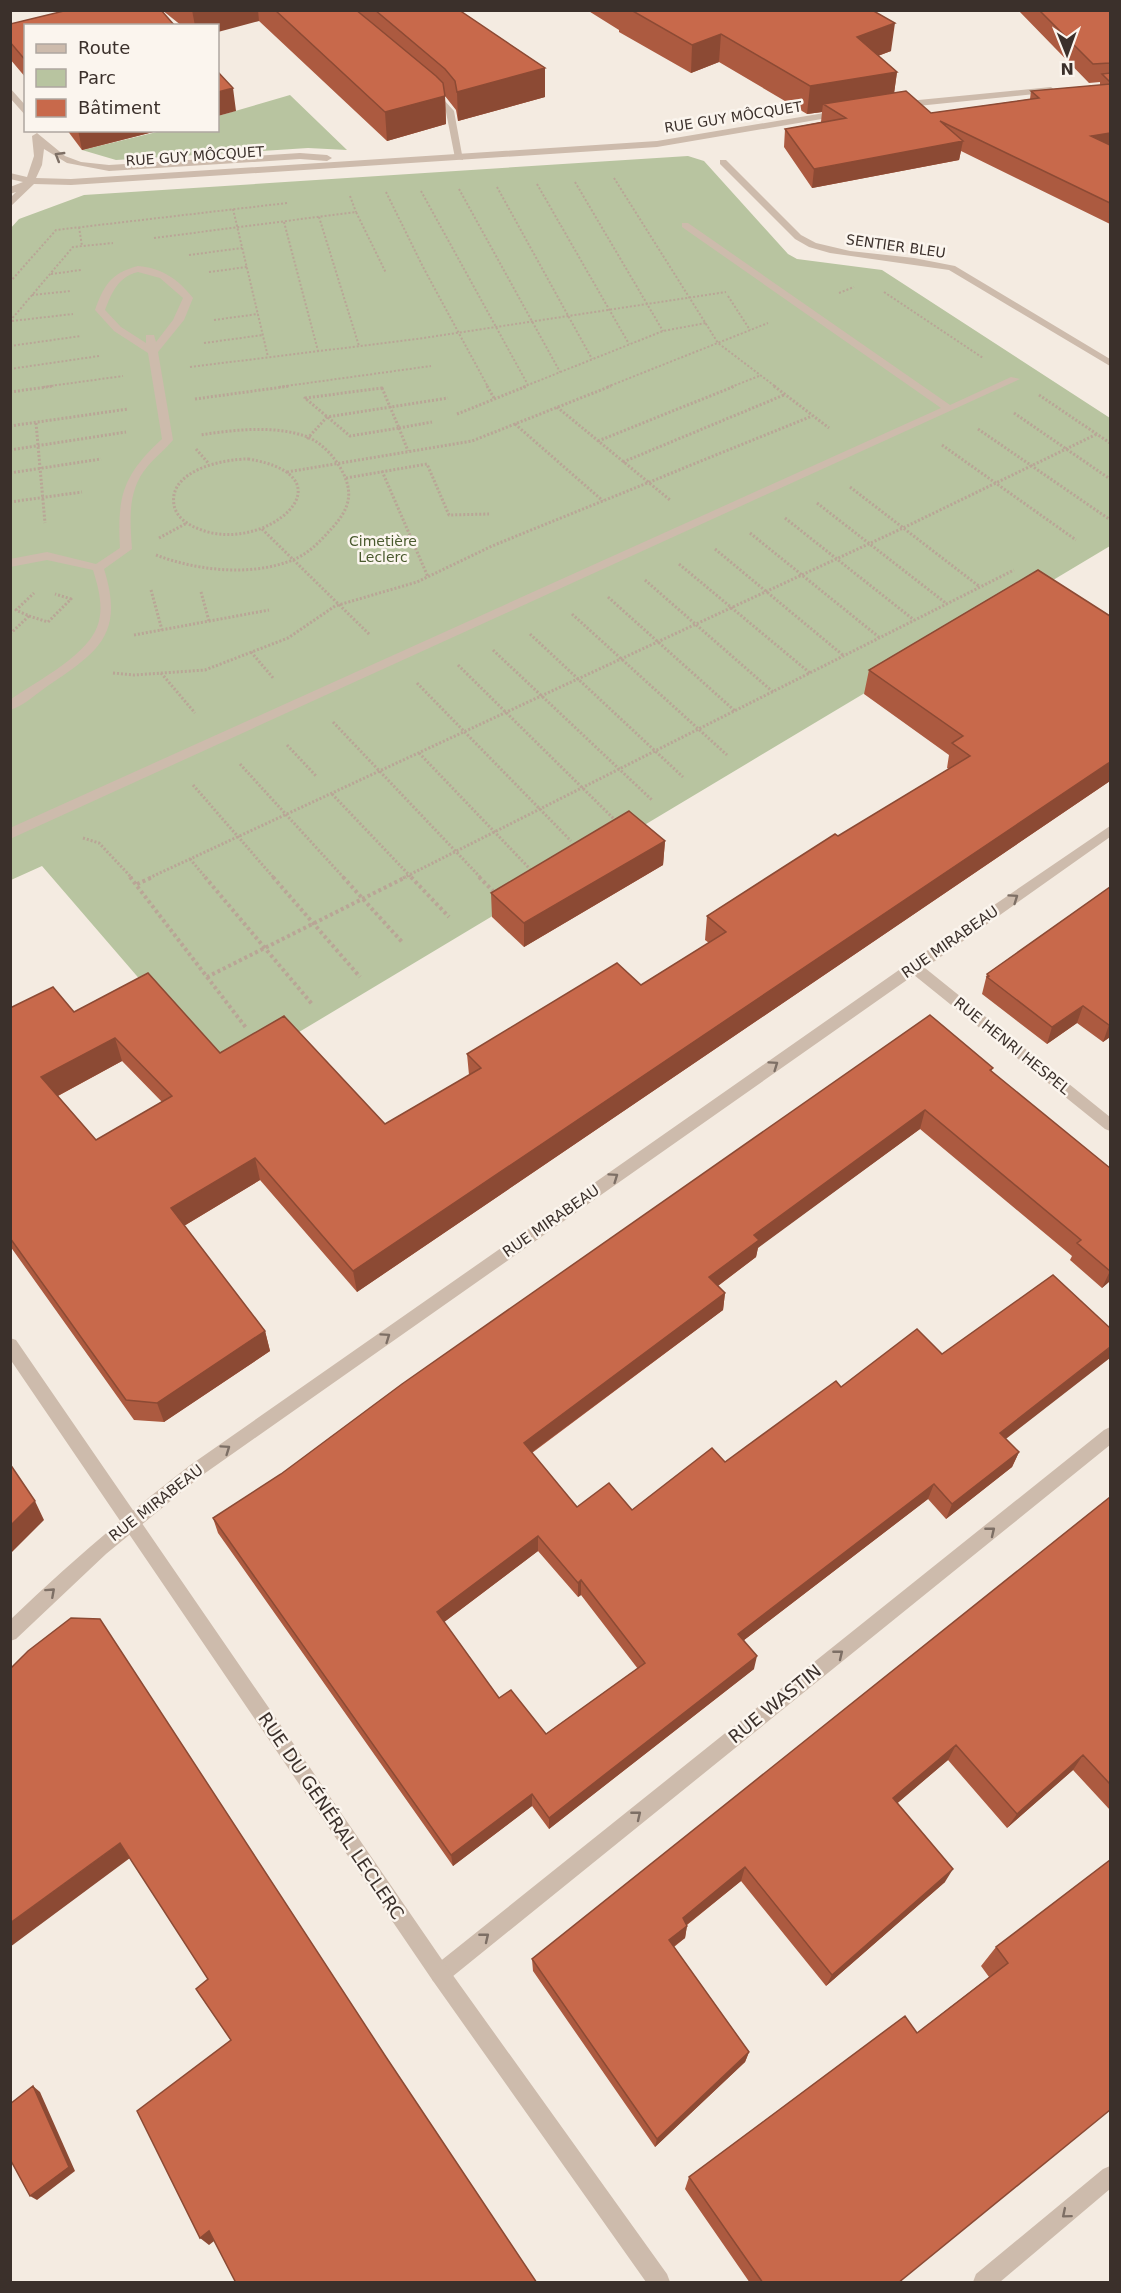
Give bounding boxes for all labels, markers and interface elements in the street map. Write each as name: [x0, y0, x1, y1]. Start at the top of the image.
legend: [24, 24, 219, 132]
north arrow: [1037, 24, 1097, 84]
text: Route: [78, 37, 130, 58]
text: N: [1060, 59, 1074, 78]
text: Parc: [78, 67, 116, 88]
text: Bâtiment: [78, 97, 161, 118]
street label: RUE GUY MÔCQUET: [663, 97, 803, 136]
street label: RUE GUY MÔCQUET: [125, 142, 265, 169]
one-way arrow: [55, 152, 65, 164]
street label: SENTIER BLEU: [845, 231, 947, 261]
park label: Cimetière Leclerc: [349, 533, 417, 565]
one-way arrow: [1007, 894, 1018, 905]
street label: RUE MIRABEAU: [898, 902, 1002, 982]
street label: RUE HENRI HESPEL: [950, 994, 1074, 1099]
one-way arrow: [767, 1061, 778, 1072]
one-way arrow: [607, 1173, 618, 1184]
street label: RUE MIRABEAU: [499, 1181, 603, 1261]
one-way arrow: [379, 1333, 390, 1344]
one-way arrow: [220, 1445, 231, 1456]
street label: RUE MIRABEAU: [105, 1461, 207, 1545]
one-way arrow: [984, 1528, 995, 1539]
one-way arrow: [45, 1588, 55, 1599]
one-way arrow: [832, 1650, 843, 1661]
street label: RUE WASTIN: [724, 1660, 825, 1747]
street label: RUE DU GÉNÉRAL LECLERC: [254, 1708, 409, 1923]
one-way arrow: [631, 1811, 642, 1822]
one-way arrow: [479, 1934, 490, 1945]
one-way arrow: [1062, 2206, 1073, 2217]

